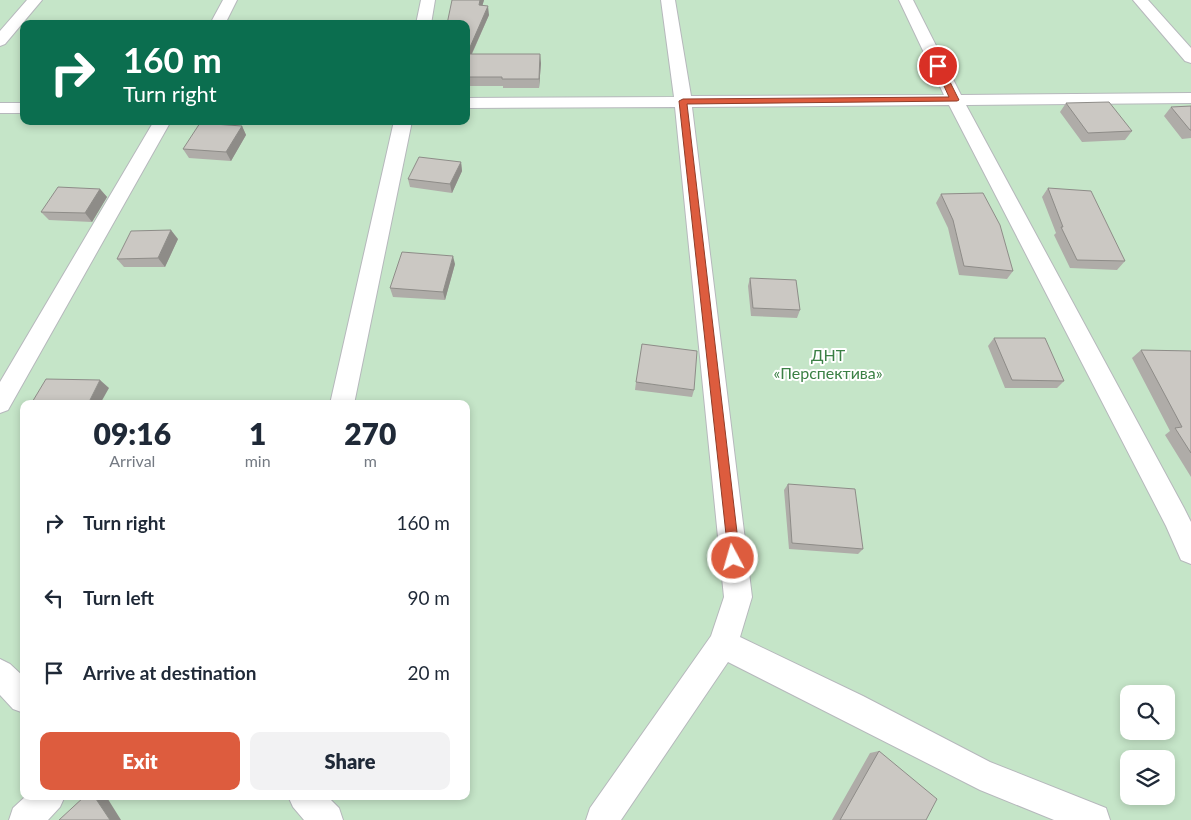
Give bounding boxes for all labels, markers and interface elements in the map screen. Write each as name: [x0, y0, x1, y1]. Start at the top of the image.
text: 160 m: [123, 38, 222, 80]
icon: right: [40, 40, 105, 105]
pin: [917, 45, 959, 87]
icon: arrive: [924, 52, 952, 80]
text: Turn right: [123, 80, 217, 107]
park label: ДНТ «Перспектива»: [773, 345, 883, 382]
text: 09:16: [94, 415, 171, 451]
text: 1: [249, 415, 266, 451]
text: 270: [344, 415, 396, 451]
text: Arrival: [109, 451, 155, 470]
text: min: [245, 451, 271, 470]
text: m: [364, 451, 377, 470]
icon: right: [40, 509, 68, 537]
text: Turn right: [83, 511, 165, 534]
text: 160 m: [396, 511, 450, 534]
position arrow: [706, 531, 758, 583]
icon: left: [40, 584, 68, 612]
text: Turn left: [83, 586, 154, 609]
text: 90 m: [407, 586, 450, 609]
icon: arrive: [40, 659, 68, 687]
text: Arrive at destination: [83, 661, 256, 684]
text: 20 m: [407, 661, 450, 684]
map controls: [1120, 685, 1175, 805]
button: search: [1120, 685, 1175, 740]
button: Exit: [40, 732, 240, 790]
button: Share: [250, 732, 450, 790]
button: layers: [1120, 750, 1175, 805]

